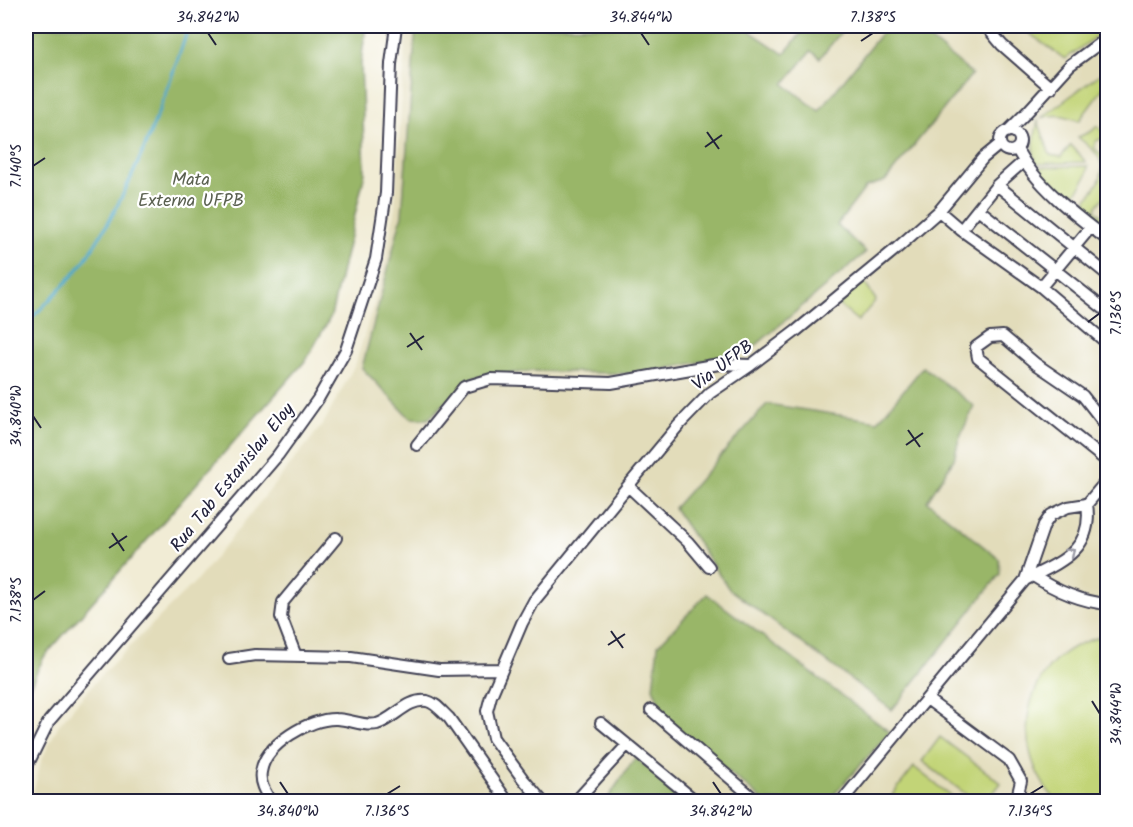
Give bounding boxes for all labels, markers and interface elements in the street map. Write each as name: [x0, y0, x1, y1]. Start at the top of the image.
text: 34.842°W: [176, 6, 240, 30]
text: 34.844°W: [610, 6, 673, 30]
text: 7.138°S: [850, 6, 896, 30]
text: 7.140°S: [5, 144, 29, 188]
park label: Mata Externa UFPB: [138, 166, 244, 216]
text: 7.136°S: [1105, 290, 1129, 336]
street label: Via UFPB: [686, 333, 760, 399]
text: 34.840°W: [5, 385, 29, 447]
street label: Rua Tab Estanislau Eloy: [164, 397, 303, 559]
one-way arrow: [1065, 548, 1076, 559]
text: 7.138°S: [5, 577, 29, 623]
text: 34.844°W: [1105, 682, 1129, 745]
text: 34.840°W: [257, 800, 319, 824]
text: 7.136°S: [364, 800, 410, 824]
text: 34.842°W: [689, 800, 753, 824]
text: 7.134°S: [1007, 800, 1053, 824]

